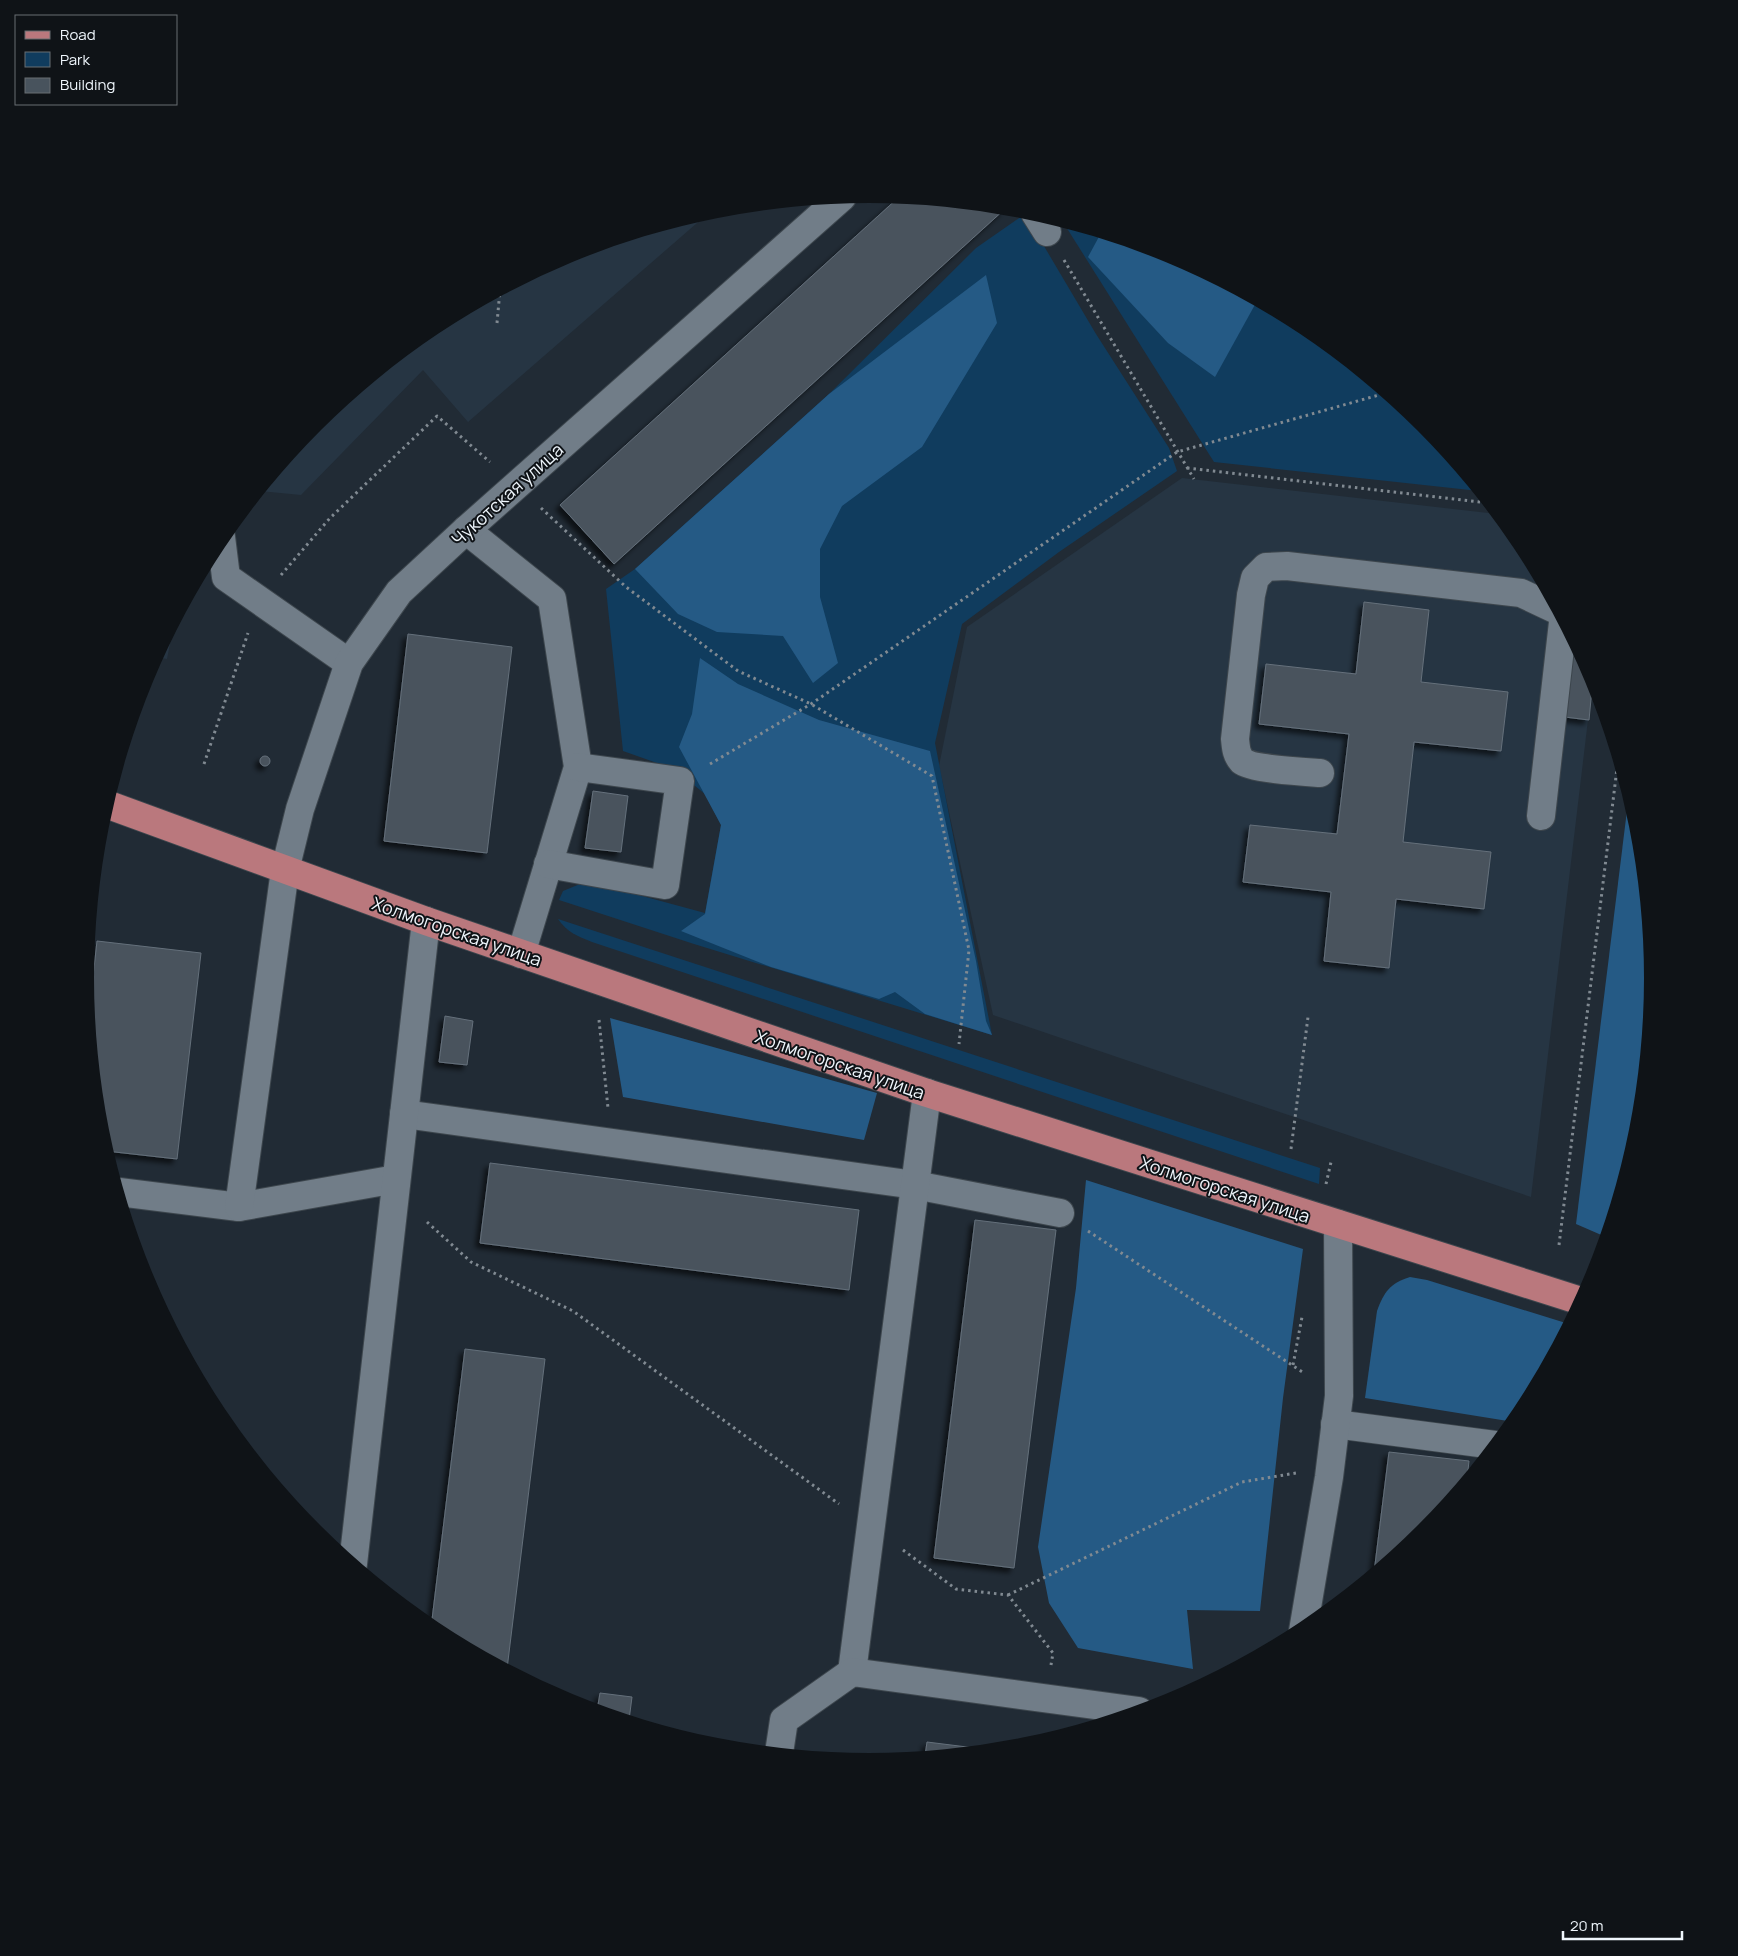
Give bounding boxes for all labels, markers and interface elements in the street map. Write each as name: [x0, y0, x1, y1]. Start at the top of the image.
legend: [15, 15, 178, 105]
text: Road: [60, 24, 96, 45]
text: Park: [60, 49, 90, 70]
text: Building: [60, 74, 115, 95]
street label: Чукотская улица: [446, 437, 568, 551]
street label: Холмогорская улица: [369, 891, 545, 971]
street label: Холмогорская улица: [752, 1024, 928, 1104]
street label: Холмогорская улица: [1137, 1150, 1313, 1228]
scale bar: [1563, 1908, 1682, 1940]
text: 20 m: [1570, 1915, 1603, 1936]

